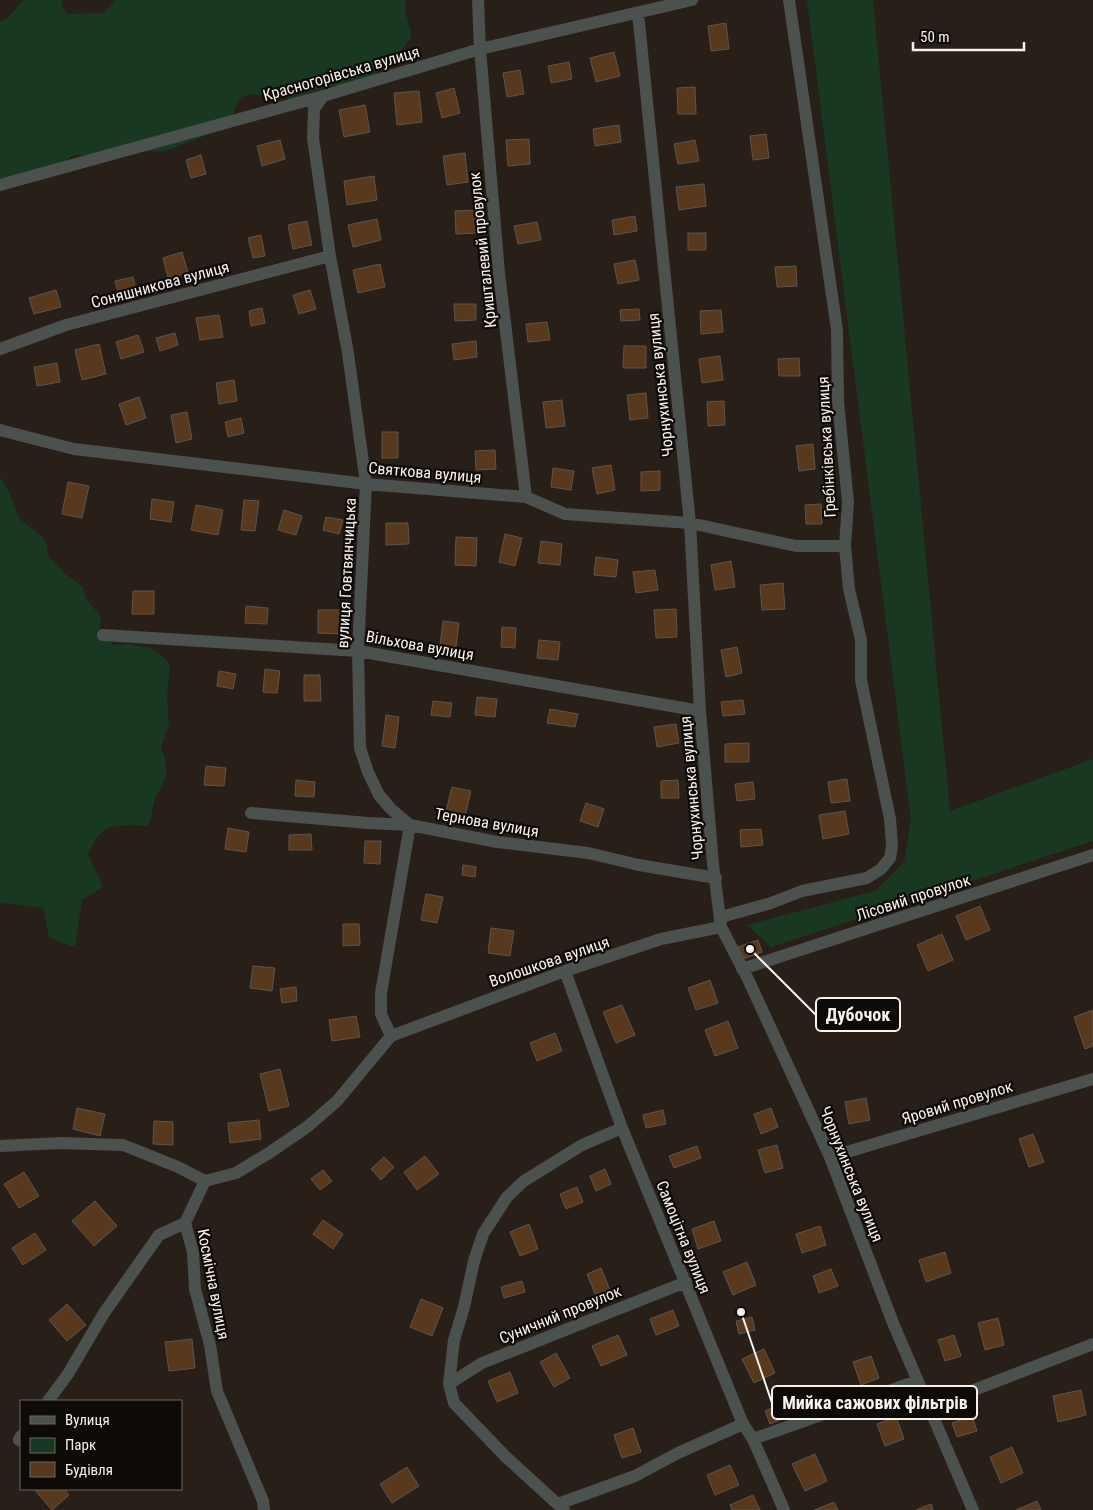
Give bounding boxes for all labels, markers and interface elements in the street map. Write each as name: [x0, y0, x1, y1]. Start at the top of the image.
scale bar: [913, 20, 1024, 52]
text: 50 m: [920, 28, 950, 46]
street label: Красногорівська вулиця: [261, 42, 422, 105]
street label: Кришталевий провулок: [465, 171, 500, 329]
street label: Соняшникова вулиця: [89, 257, 231, 312]
street label: Чорнухинська вулиця: [643, 312, 677, 458]
street label: Гребінківська вулиця: [813, 376, 840, 518]
street label: Святкова вулиця: [368, 458, 482, 487]
street label: вулиця Говтвянчицька: [333, 497, 360, 649]
street label: Вільхова вулиця: [364, 627, 475, 664]
street label: Чорнухинська вулиця: [676, 715, 707, 861]
street label: Тернова вулиця: [433, 804, 540, 841]
street label: Лісовий провулок: [854, 870, 973, 925]
street label: Волошкова вулиця: [487, 932, 612, 991]
callout: Дубочок: [816, 998, 900, 1031]
text: Дубочок: [826, 1004, 890, 1025]
street label: Яровий провулок: [899, 1076, 1015, 1128]
street label: Чорнухинська вулиця: [816, 1104, 887, 1245]
street label: Самоцітна вулиця: [652, 1178, 715, 1297]
street label: Космічна вулиця: [193, 1227, 234, 1341]
street label: Суничний провулок: [496, 1281, 624, 1348]
callout: Мийка сажових фільтрів: [772, 1386, 977, 1419]
text: Мийка сажових фільтрів: [782, 1392, 968, 1413]
legend: [20, 1400, 182, 1490]
text: Вулиця: [65, 1411, 110, 1429]
text: Парк: [65, 1436, 96, 1454]
text: Будівля: [65, 1461, 113, 1479]

